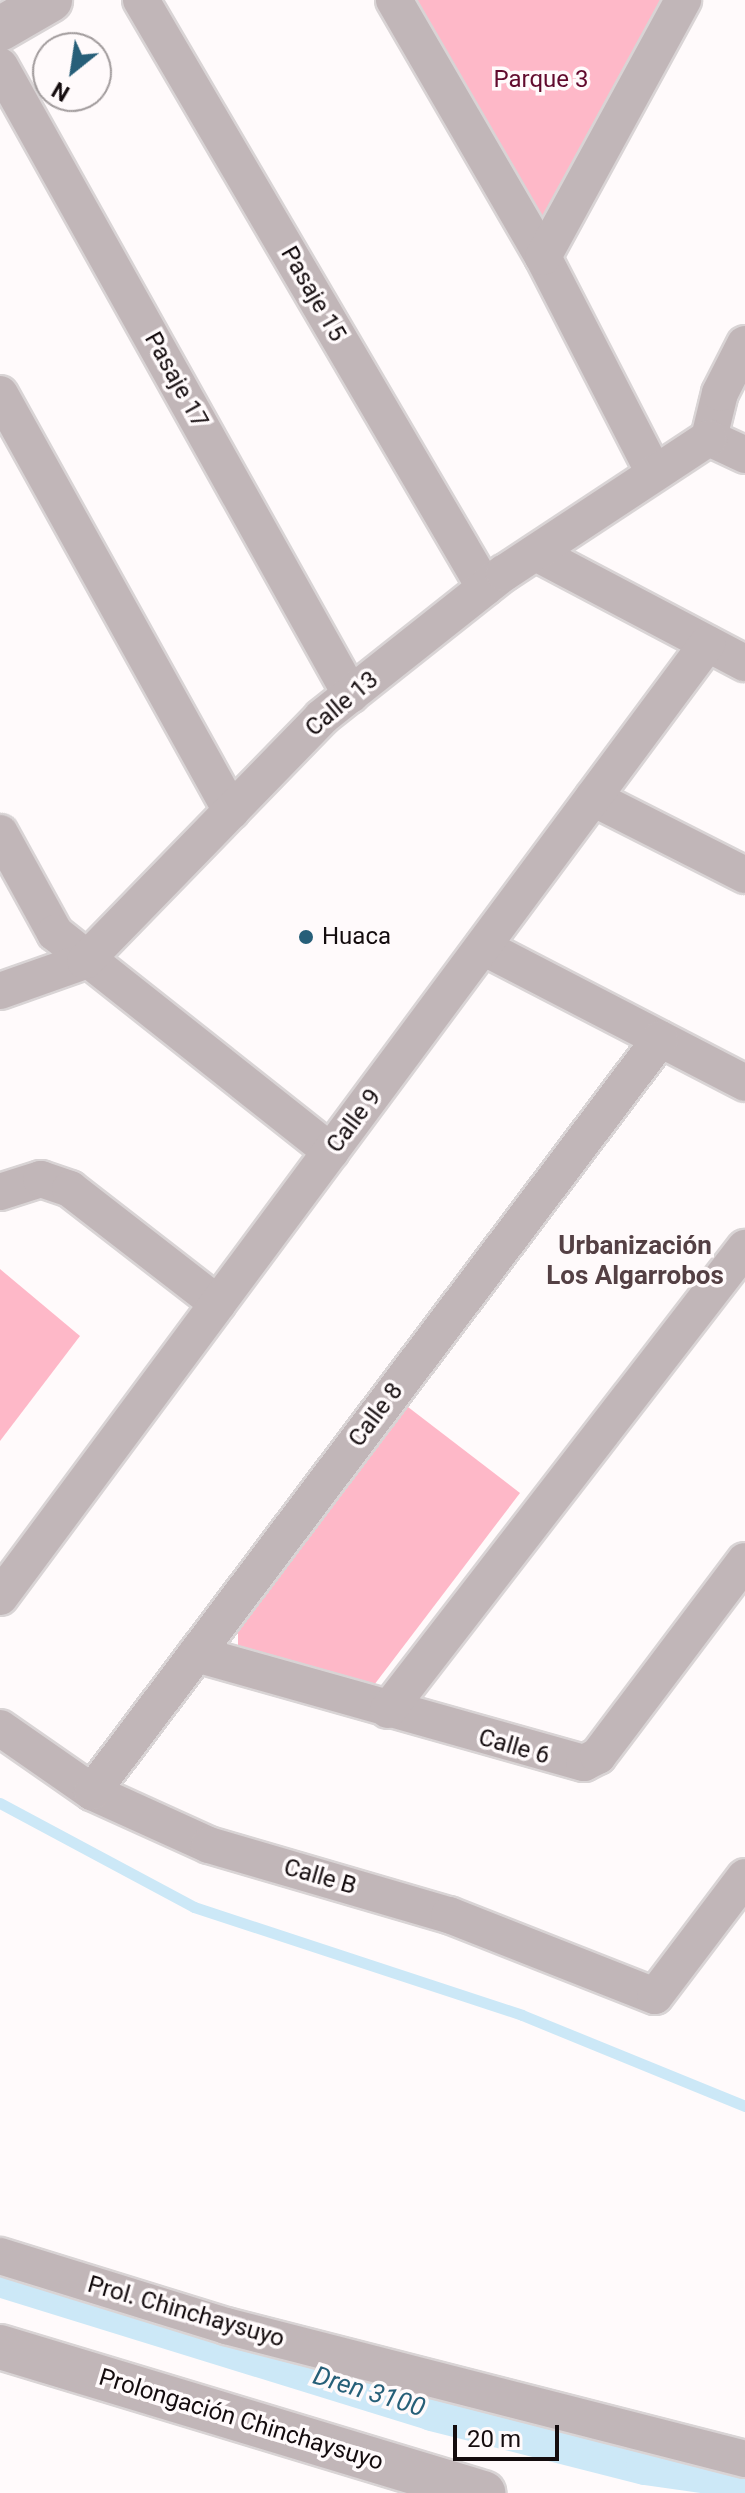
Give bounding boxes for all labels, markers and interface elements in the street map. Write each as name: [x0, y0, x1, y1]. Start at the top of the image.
north arrow: [32, 32, 112, 112]
park label: Parque 3: [493, 66, 589, 94]
text: N: [48, 77, 74, 106]
street label: Pasaje 15: [274, 241, 352, 347]
street label: Pasaje 17: [138, 327, 214, 433]
street label: Calle 13: [300, 665, 384, 743]
place label: Huaca: [322, 923, 391, 951]
marker: Huaca: [297, 928, 315, 946]
street label: Calle 9: [321, 1083, 387, 1159]
district label: Urbanización Los Algarrobos: [546, 1230, 724, 1292]
street label: Calle 8: [343, 1377, 409, 1453]
street label: Calle 6: [475, 1723, 553, 1771]
street label: Calle B: [280, 1853, 360, 1901]
street label: Prol. Chinchaysuyo: [84, 2270, 288, 2354]
water label: Dren 3100: [309, 2360, 429, 2424]
street label: Prolongación Chinchaysuyo: [95, 2363, 387, 2477]
scale bar: [457, 2409, 563, 2459]
text: 20 m: [467, 2425, 521, 2453]

